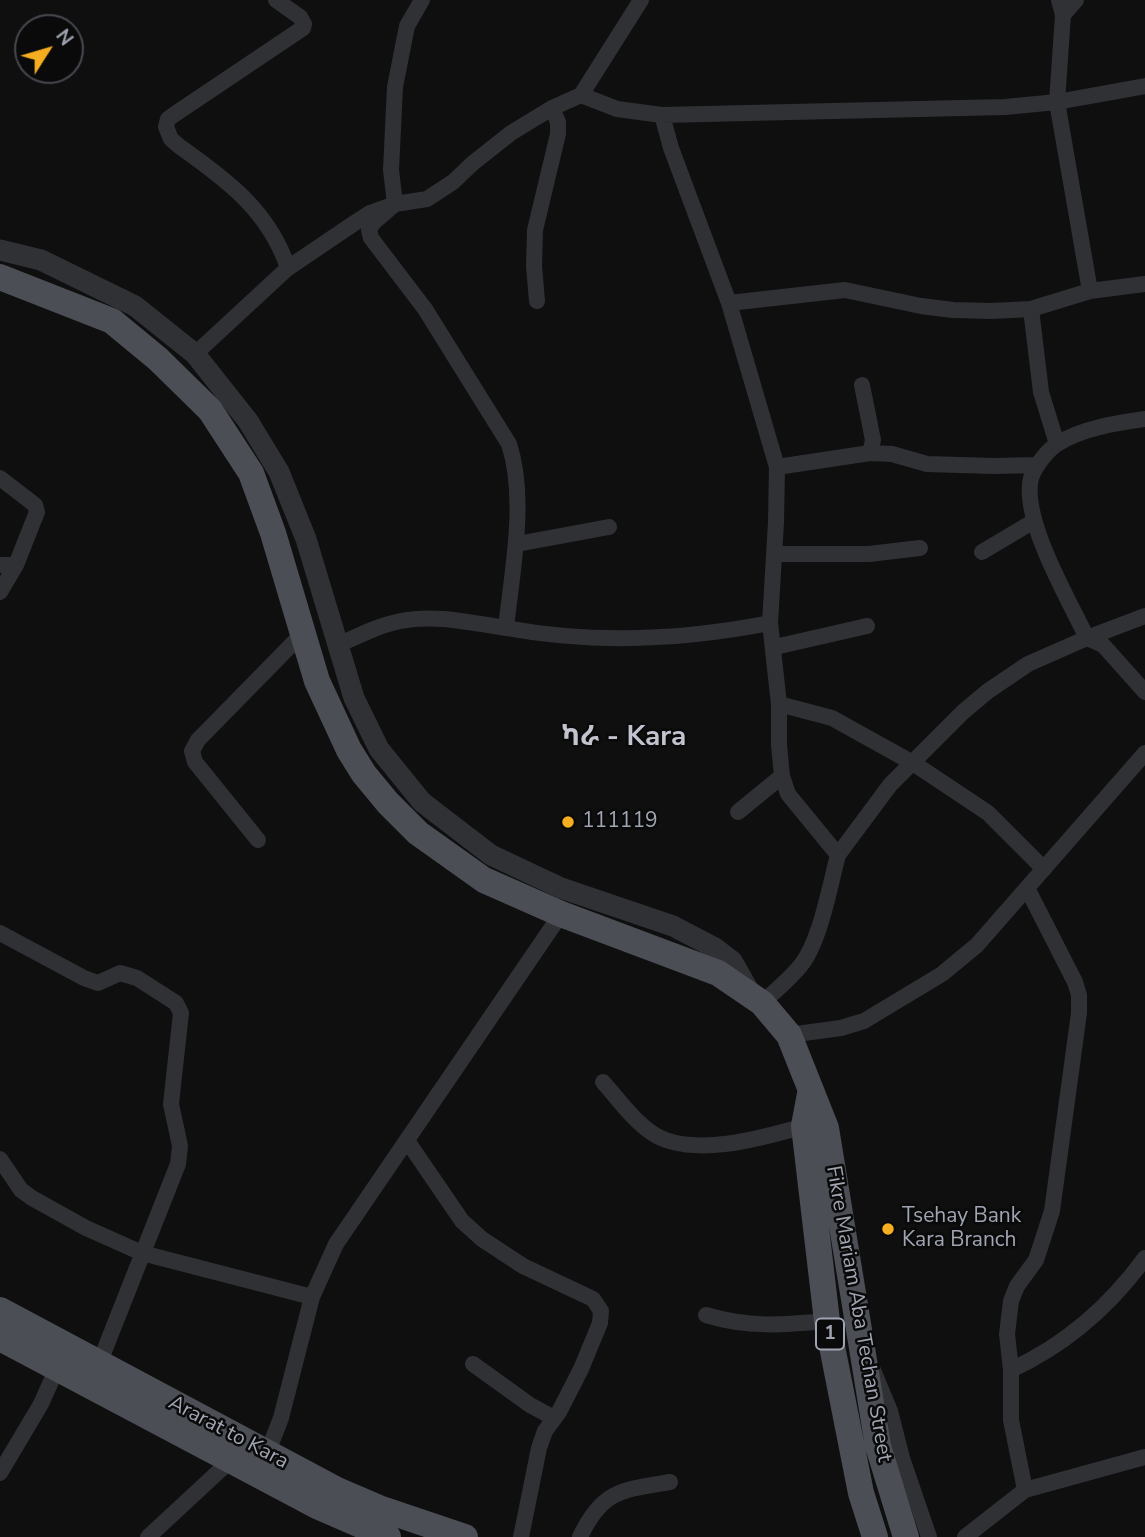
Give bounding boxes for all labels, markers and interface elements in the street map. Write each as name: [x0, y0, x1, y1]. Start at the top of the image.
north arrow: [14, 14, 84, 84]
text: N: [50, 24, 79, 51]
district label: ካራ - Kara: [562, 721, 686, 755]
place label: 111119: [582, 809, 658, 835]
marker: 111119: [560, 814, 576, 830]
street label: Fikre Mariam Aba Techan Street: [820, 1164, 896, 1464]
place label: Tsehay Bank Kara Branch: [902, 1204, 1021, 1254]
marker: Tsehay Bank Kara Branch: [880, 1221, 896, 1237]
road number: 1: [816, 1318, 844, 1350]
street label: Ararat to Kara: [164, 1391, 292, 1475]

